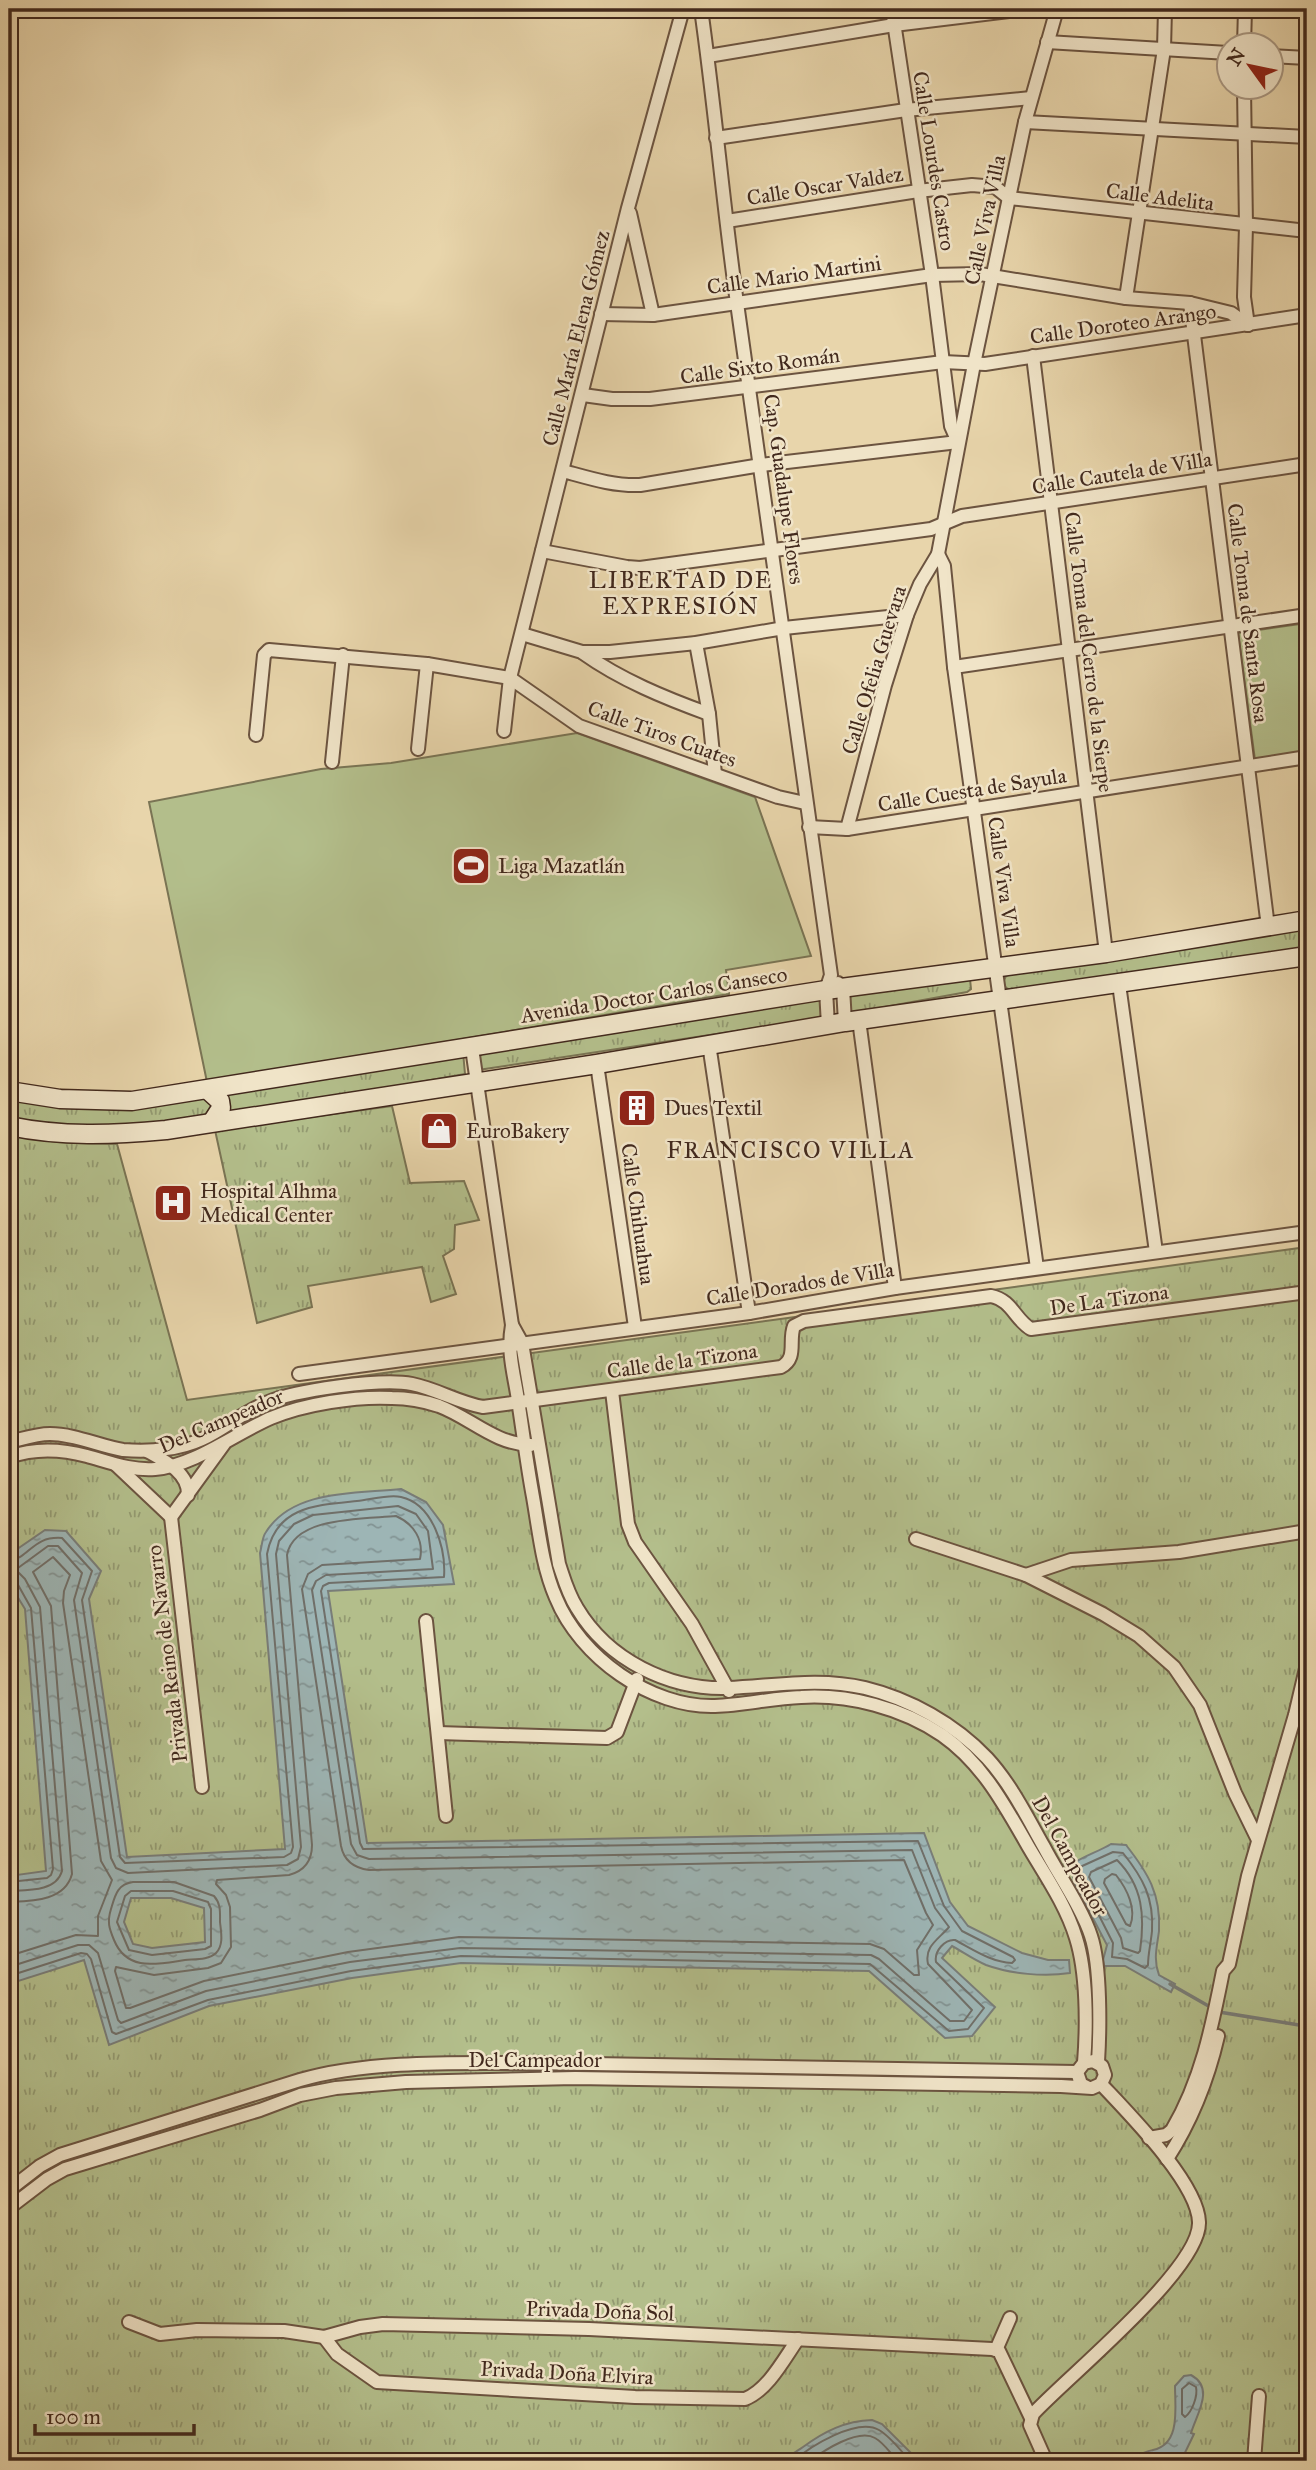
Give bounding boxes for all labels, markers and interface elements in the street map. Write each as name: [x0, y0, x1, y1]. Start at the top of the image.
north arrow: [1214, 32, 1284, 102]
text: N: [1222, 44, 1250, 70]
street label: Calle Lourdes Castro: [907, 69, 961, 253]
street label: Calle Viva Villa: [959, 153, 1011, 287]
street label: Calle Oscar Valdez: [745, 161, 905, 211]
street label: Calle Adelita: [1104, 177, 1216, 217]
street label: Calle María Elena Gómez: [537, 227, 615, 449]
street label: Calle Mario Martini: [705, 250, 883, 300]
street label: Calle Doroteo Arango: [1028, 298, 1218, 350]
street label: Calle Sixto Román: [679, 342, 841, 390]
street label: Cap. Guadalupe Flores: [758, 392, 810, 586]
street label: Calle Cautela de Villa: [1030, 446, 1214, 500]
street label: Calle Toma de Santa Rosa: [1222, 502, 1274, 724]
street label: Calle Toma del Cerro de la Sierpe: [1059, 510, 1119, 794]
district label: LIBERTAD DE EXPRESIÓN: [589, 566, 773, 620]
street label: Calle Ofelia Guevara: [836, 582, 912, 758]
street label: Calle Tiros Cuates: [584, 695, 740, 773]
street label: Calle Cuesta de Sayula: [876, 762, 1068, 818]
street label: Calle Viva Villa: [982, 815, 1026, 949]
sports icon: Liga Mazatlán: [450, 845, 492, 887]
place label: Liga Mazatlán: [498, 853, 625, 879]
street label: Avenida Doctor Carlos Canseco: [518, 961, 789, 1029]
building icon: Dues Textil: [616, 1087, 658, 1129]
place label: Dues Textil: [664, 1095, 763, 1121]
shop icon: EuroBakery: [418, 1110, 460, 1152]
place label: EuroBakery: [466, 1118, 570, 1144]
district label: FRANCISCO VILLA: [667, 1136, 915, 1164]
street label: Calle Chihuahua: [615, 1142, 661, 1287]
place label: Hospital Alhma Medical Center: [200, 1178, 337, 1228]
hospital icon: Hospital Alhma Medical Center: [152, 1182, 194, 1224]
street label: Calle Dorados de Villa: [704, 1256, 896, 1312]
street label: De La Tizona: [1048, 1279, 1170, 1321]
street label: Calle de la Tizona: [605, 1338, 759, 1384]
street label: Del Campeador: [154, 1383, 288, 1459]
street label: Privada Reino de Navarro: [141, 1543, 193, 1764]
street label: Del Campeador: [1026, 1791, 1114, 1921]
street label: Del Campeador: [468, 2047, 602, 2073]
street label: Privada Doña Sol: [525, 2295, 675, 2327]
street label: Privada Doña Elvira: [480, 2355, 654, 2391]
scale bar: [35, 2393, 194, 2437]
text: 100 m: [46, 2404, 101, 2430]

